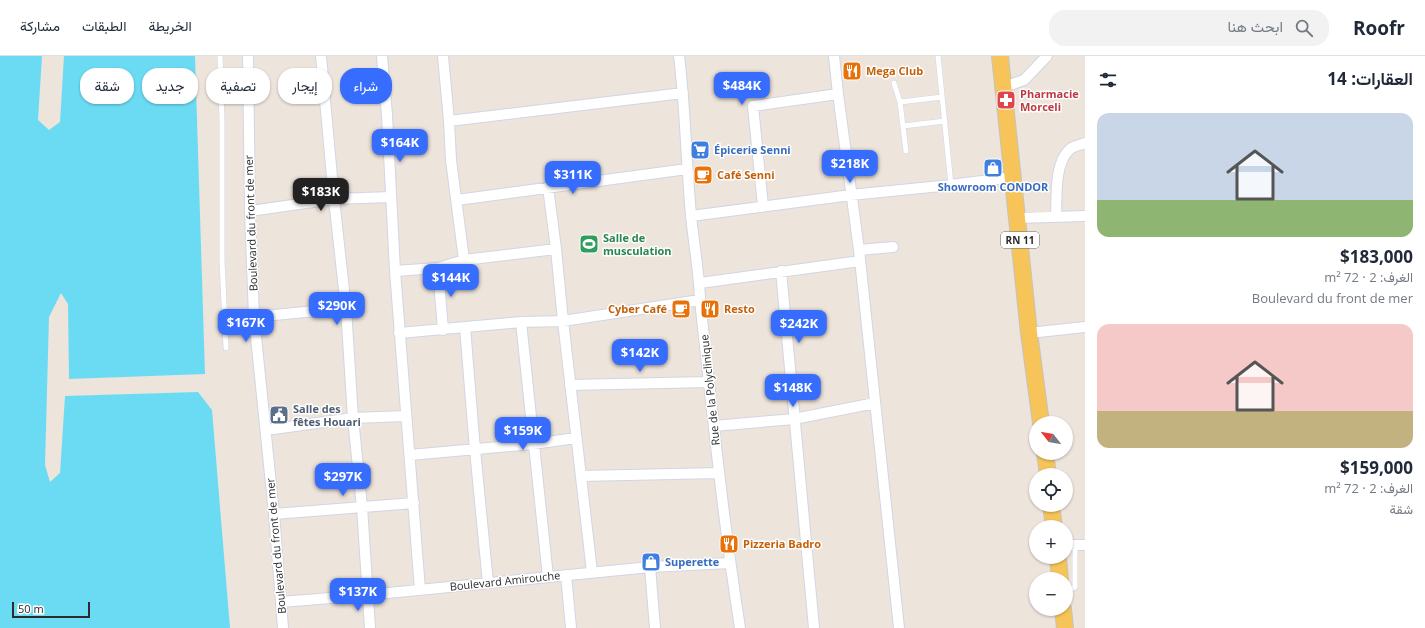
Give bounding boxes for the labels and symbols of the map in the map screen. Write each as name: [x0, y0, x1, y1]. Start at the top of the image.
restaurant icon: Mega Club: [841, 60, 863, 82]
place label: Mega Club: [866, 63, 923, 78]
pin: $484K: [714, 72, 770, 106]
place label: Pharmacie Morceli: [1020, 86, 1079, 114]
pharmacy icon: Pharmacie Morceli: [995, 89, 1017, 111]
pin: $164K: [372, 129, 428, 163]
supermarket icon: Épicerie Senni: [689, 139, 711, 161]
place label: Épicerie Senni: [714, 142, 791, 157]
pin: $218K: [822, 150, 878, 184]
street label: Boulevard du front de mer: [241, 154, 260, 291]
shop icon: Showroom CONDOR: [982, 157, 1004, 179]
pin: $311K: [545, 161, 601, 195]
cafe icon: Café Senni: [692, 164, 714, 186]
place label: Café Senni: [717, 167, 775, 182]
pin: $183K: [293, 178, 349, 212]
place label: Showroom CONDOR: [938, 179, 1049, 194]
place label: Salle de musculation: [603, 230, 672, 258]
road number: RN 11: [1001, 232, 1039, 248]
sports icon: Salle de musculation: [578, 233, 600, 255]
pin: $144K: [423, 264, 479, 298]
pin: $290K: [309, 292, 365, 326]
cafe icon: Cyber Café: [670, 298, 692, 320]
restaurant icon: Resto: [699, 298, 721, 320]
place label: Cyber Café: [608, 301, 667, 316]
place label: Resto: [724, 301, 755, 316]
pin: $167K: [218, 309, 274, 343]
pin: $242K: [771, 310, 827, 344]
street label: Rue de la Polyclinique: [696, 334, 723, 446]
pin: $142K: [612, 339, 668, 373]
pin: $148K: [765, 374, 821, 408]
place label: Salle des fêtes Houari: [293, 401, 361, 429]
public building icon: Salle des fêtes Houari: [268, 404, 290, 426]
north arrow: [1029, 416, 1073, 460]
pin: $159K: [495, 417, 551, 451]
pin: $297K: [315, 463, 371, 497]
street label: Boulevard du front de mer: [262, 477, 289, 615]
restaurant icon: Pizzeria Badro: [718, 533, 740, 555]
place label: Pizzeria Badro: [743, 536, 821, 551]
shop icon: Superette: [640, 551, 662, 573]
place label: Superette: [665, 554, 720, 569]
street label: Boulevard Amirouche: [449, 567, 561, 594]
pin: $137K: [330, 578, 386, 612]
scale bar: [12, 600, 90, 619]

